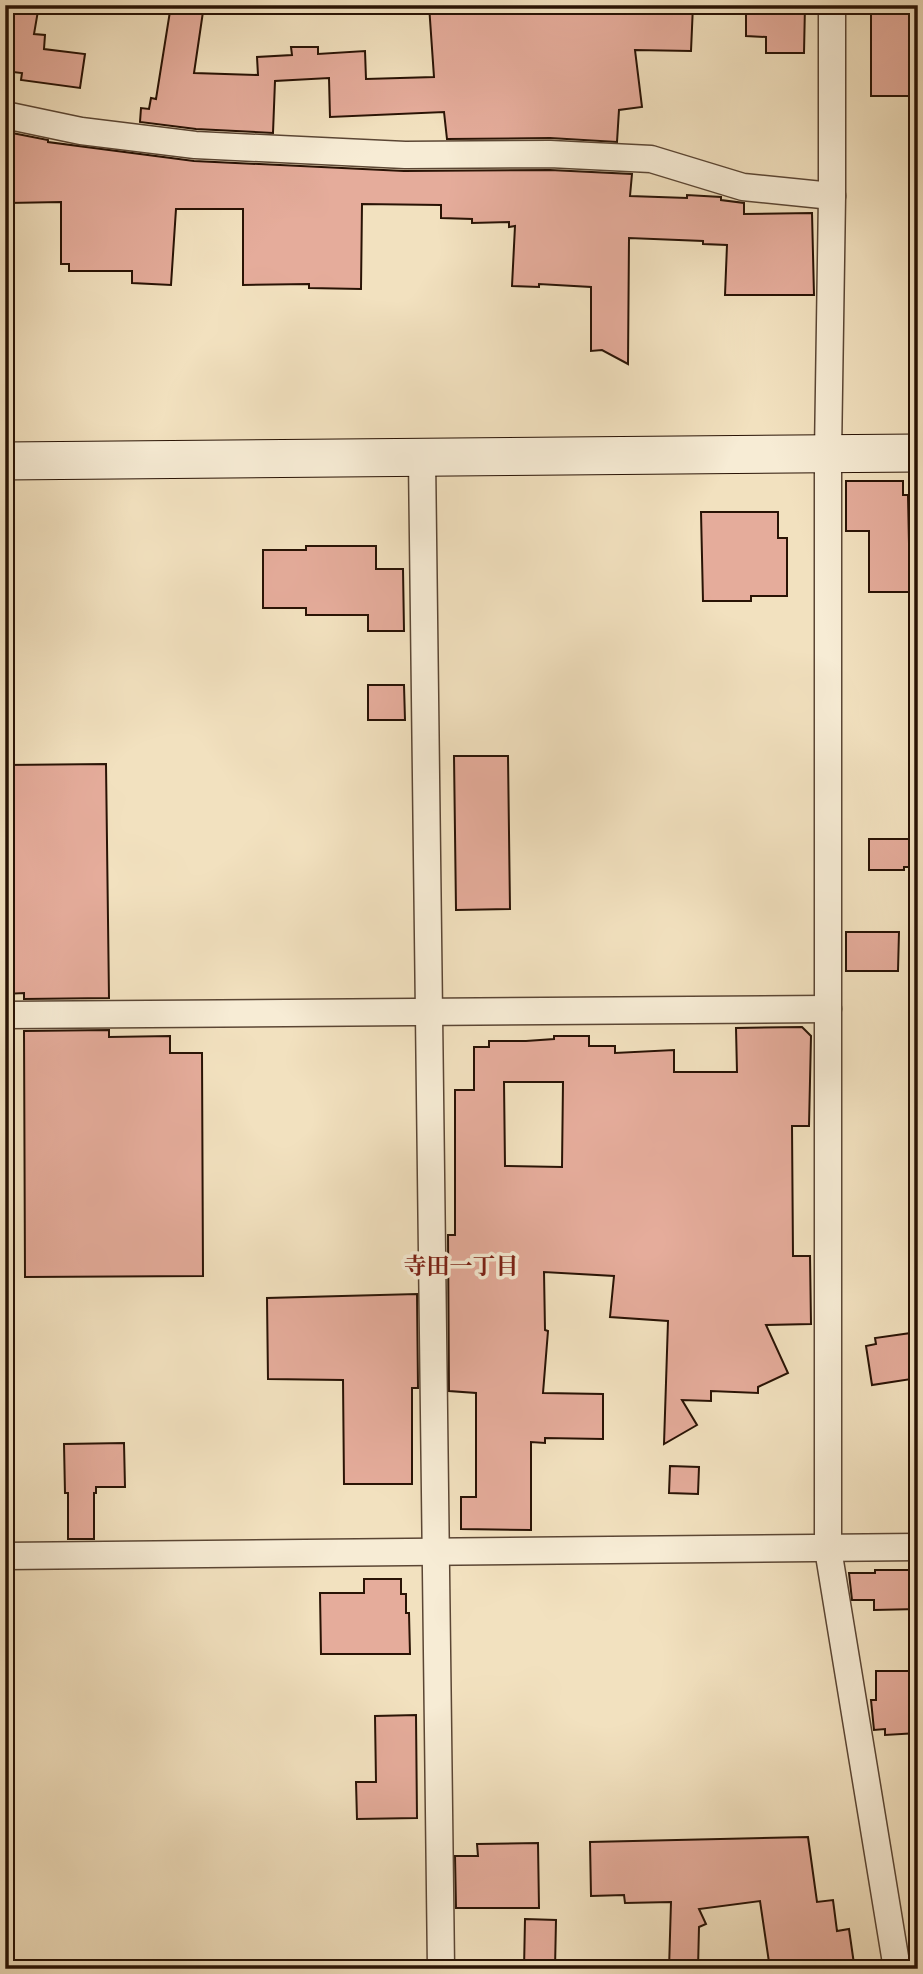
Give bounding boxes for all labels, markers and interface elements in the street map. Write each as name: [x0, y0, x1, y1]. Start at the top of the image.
district label: 寺田一丁目: [404, 1252, 519, 1280]

